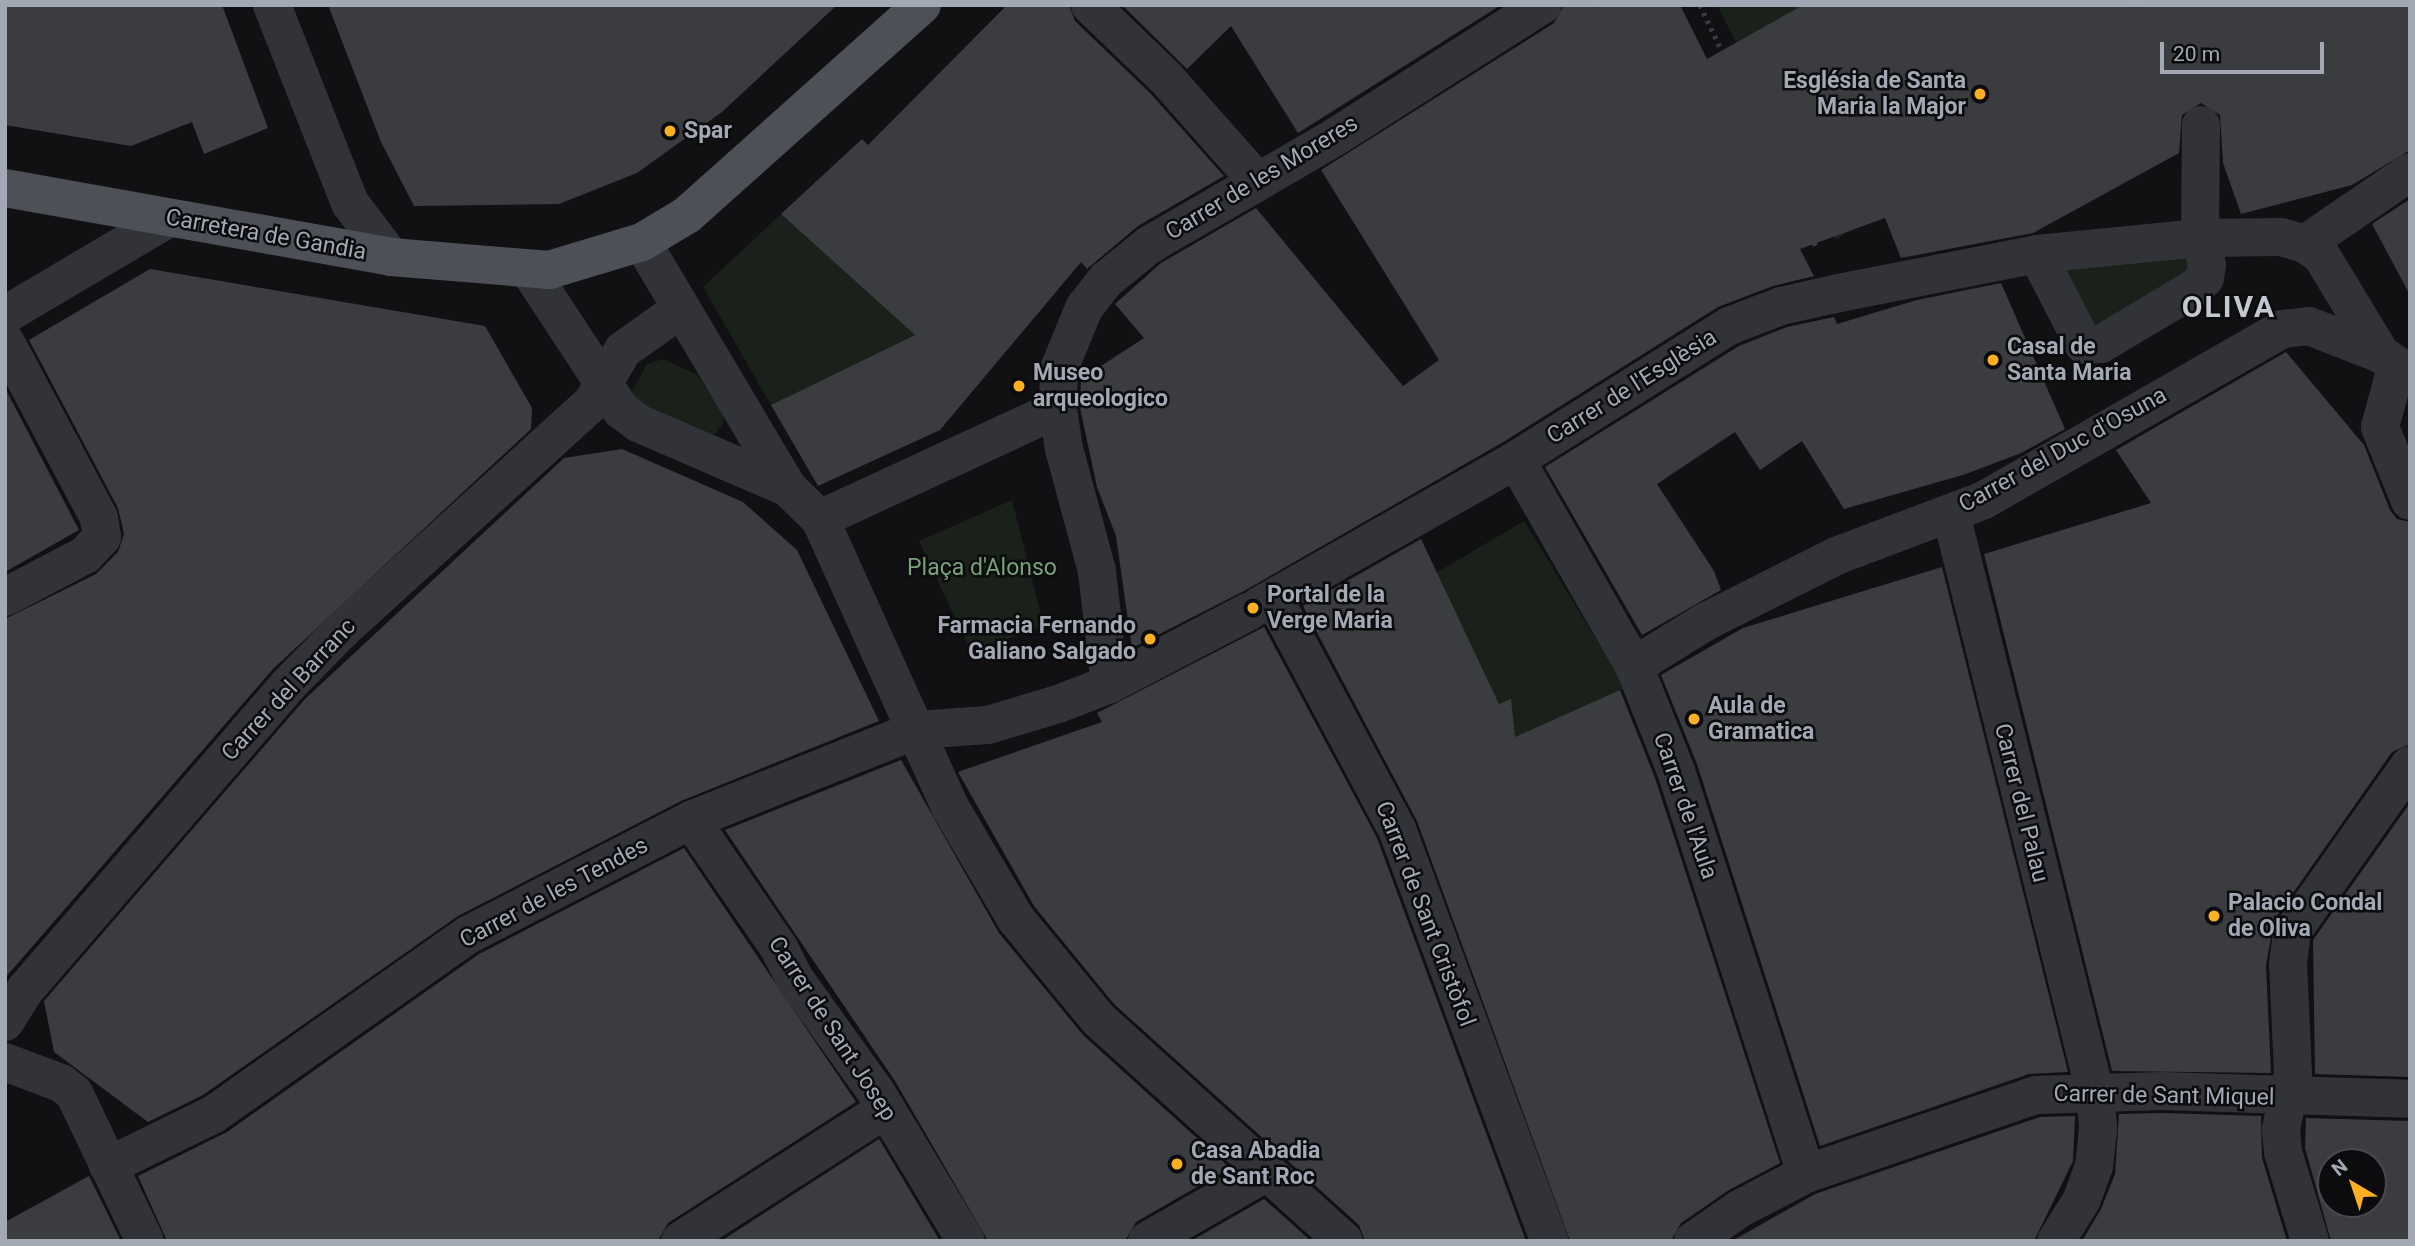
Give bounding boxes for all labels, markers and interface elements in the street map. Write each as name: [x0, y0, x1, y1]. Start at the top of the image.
scale bar: [2163, 28, 2328, 72]
text: 20 m: [2173, 42, 2220, 66]
place label: Església de Santa Maria la Major: [1783, 67, 1966, 121]
marker: Església de Santa Maria la Major: [1972, 86, 1988, 102]
street label: Carrer de les Moreres: [1161, 110, 1363, 246]
place label: Spar: [684, 117, 732, 145]
marker: Spar: [662, 123, 678, 139]
street label: Carretera de Gandia: [164, 204, 368, 266]
district label: OLIVA: [2182, 289, 2276, 325]
street label: Carrer de l'Esglèsia: [1542, 324, 1722, 450]
place label: Casal de Santa Maria: [2007, 333, 2131, 387]
marker: Casal de Santa Maria: [1985, 352, 2001, 368]
place label: Museo arqueologico: [1033, 359, 1168, 413]
marker: Museo arqueologico: [1011, 378, 1027, 394]
street label: Carrer del Duc d'Osuna: [1954, 381, 2172, 519]
park label: Plaça d'Alonso: [907, 554, 1057, 582]
place label: Portal de la Verge Maria: [1267, 581, 1393, 635]
marker: Portal de la Verge Maria: [1245, 600, 1261, 616]
place label: Farmacia Fernando Galiano Salgado: [937, 612, 1136, 666]
street label: Carrer del Barranc: [216, 613, 362, 767]
marker: Farmacia Fernando Galiano Salgado: [1142, 631, 1158, 647]
place label: Aula de Gramatica: [1708, 692, 1814, 746]
marker: Aula de Gramatica: [1686, 711, 1702, 727]
street label: Carrer del Palau: [1988, 721, 2054, 885]
street label: Carrer de l'Aula: [1647, 729, 1723, 883]
street label: Carrer de Sant Cristòfol: [1369, 798, 1481, 1030]
street label: Carrer de les Tendes: [455, 832, 653, 954]
place label: Palacio Condal de Oliva: [2228, 889, 2382, 943]
marker: Palacio Condal de Oliva: [2206, 908, 2222, 924]
street label: Carrer de Sant Josep: [762, 932, 902, 1126]
street label: Carrer de Sant Miquel: [2053, 1080, 2275, 1112]
place label: Casa Abadia de Sant Roc: [1191, 1137, 1320, 1191]
north arrow: [2317, 1148, 2387, 1218]
text: N: [2327, 1155, 2352, 1181]
marker: Casa Abadia de Sant Roc: [1169, 1156, 1185, 1172]

